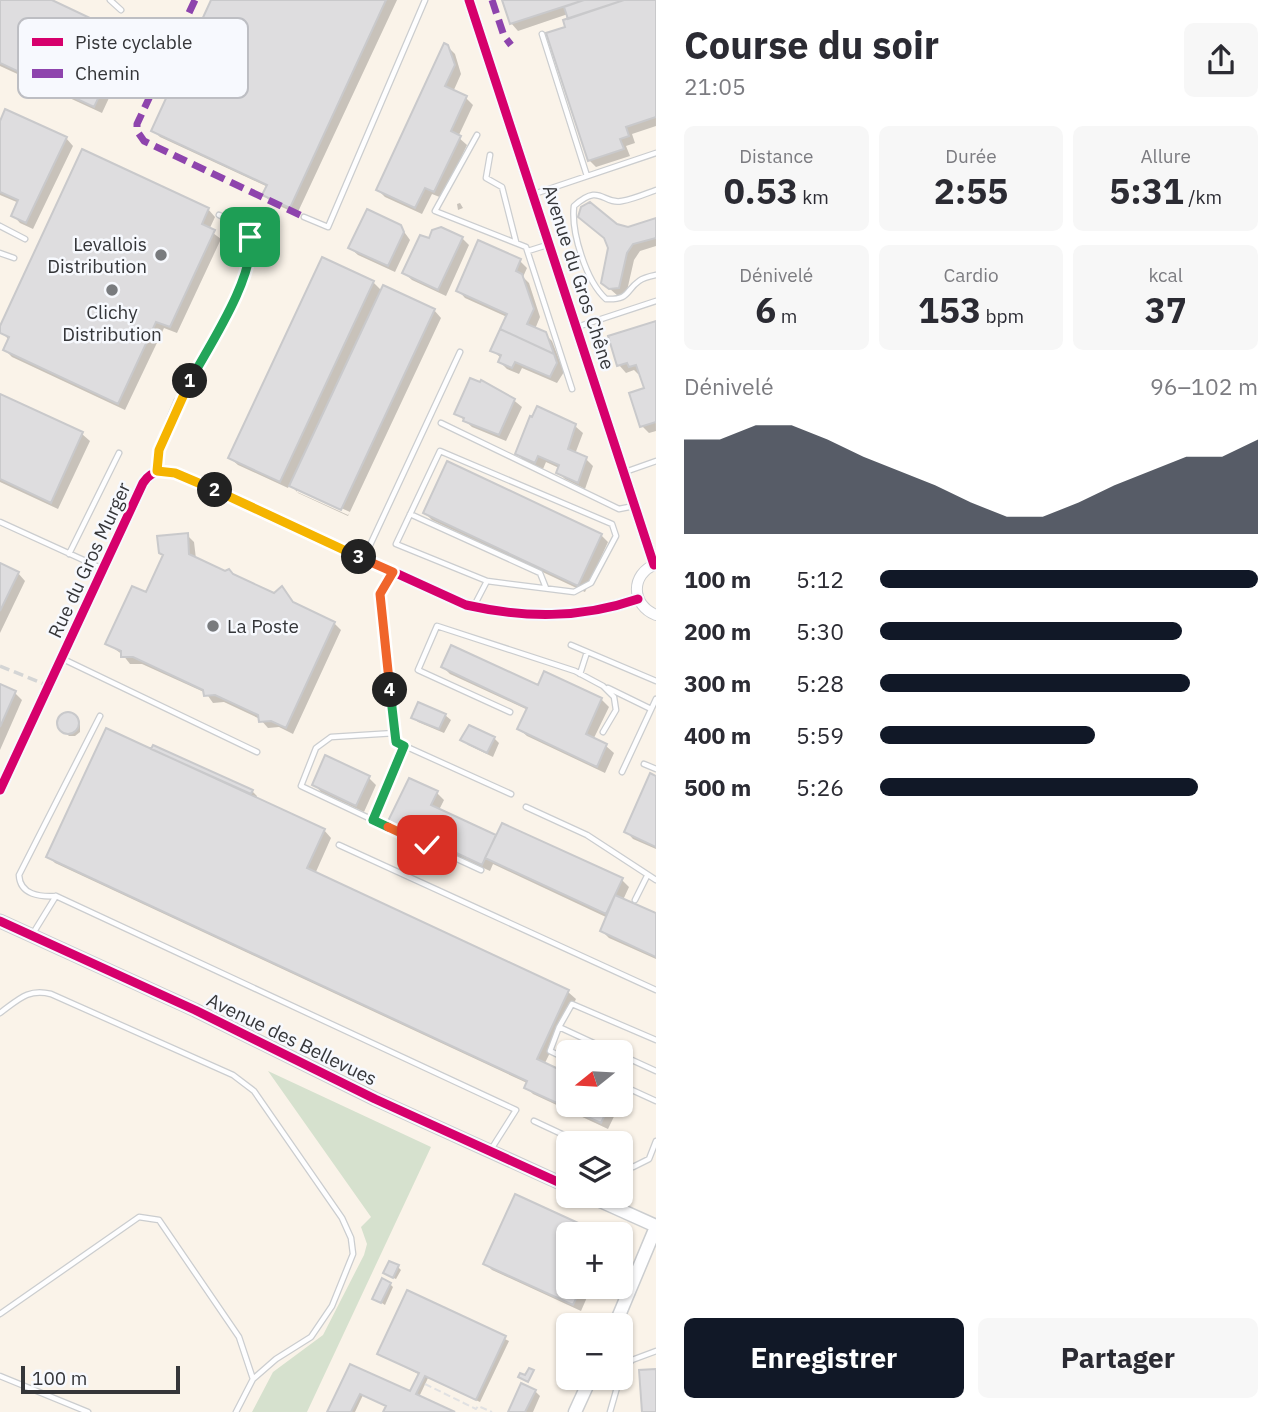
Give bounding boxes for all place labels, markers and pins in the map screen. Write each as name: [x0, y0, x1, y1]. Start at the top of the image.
pin: [220, 207, 280, 267]
place label: Levallois Distribution: [47, 232, 147, 278]
marker: Levallois Distribution: [153, 247, 169, 263]
marker: Clichy Distribution: [104, 282, 120, 298]
place label: Clichy Distribution: [62, 300, 162, 346]
pin: 1: [172, 364, 208, 398]
pin: 2: [198, 472, 232, 508]
pin: 3: [342, 540, 376, 574]
place label: La Poste: [227, 614, 299, 638]
marker: La Poste: [205, 618, 221, 634]
pin: 4: [372, 672, 408, 708]
pin: [397, 815, 457, 875]

